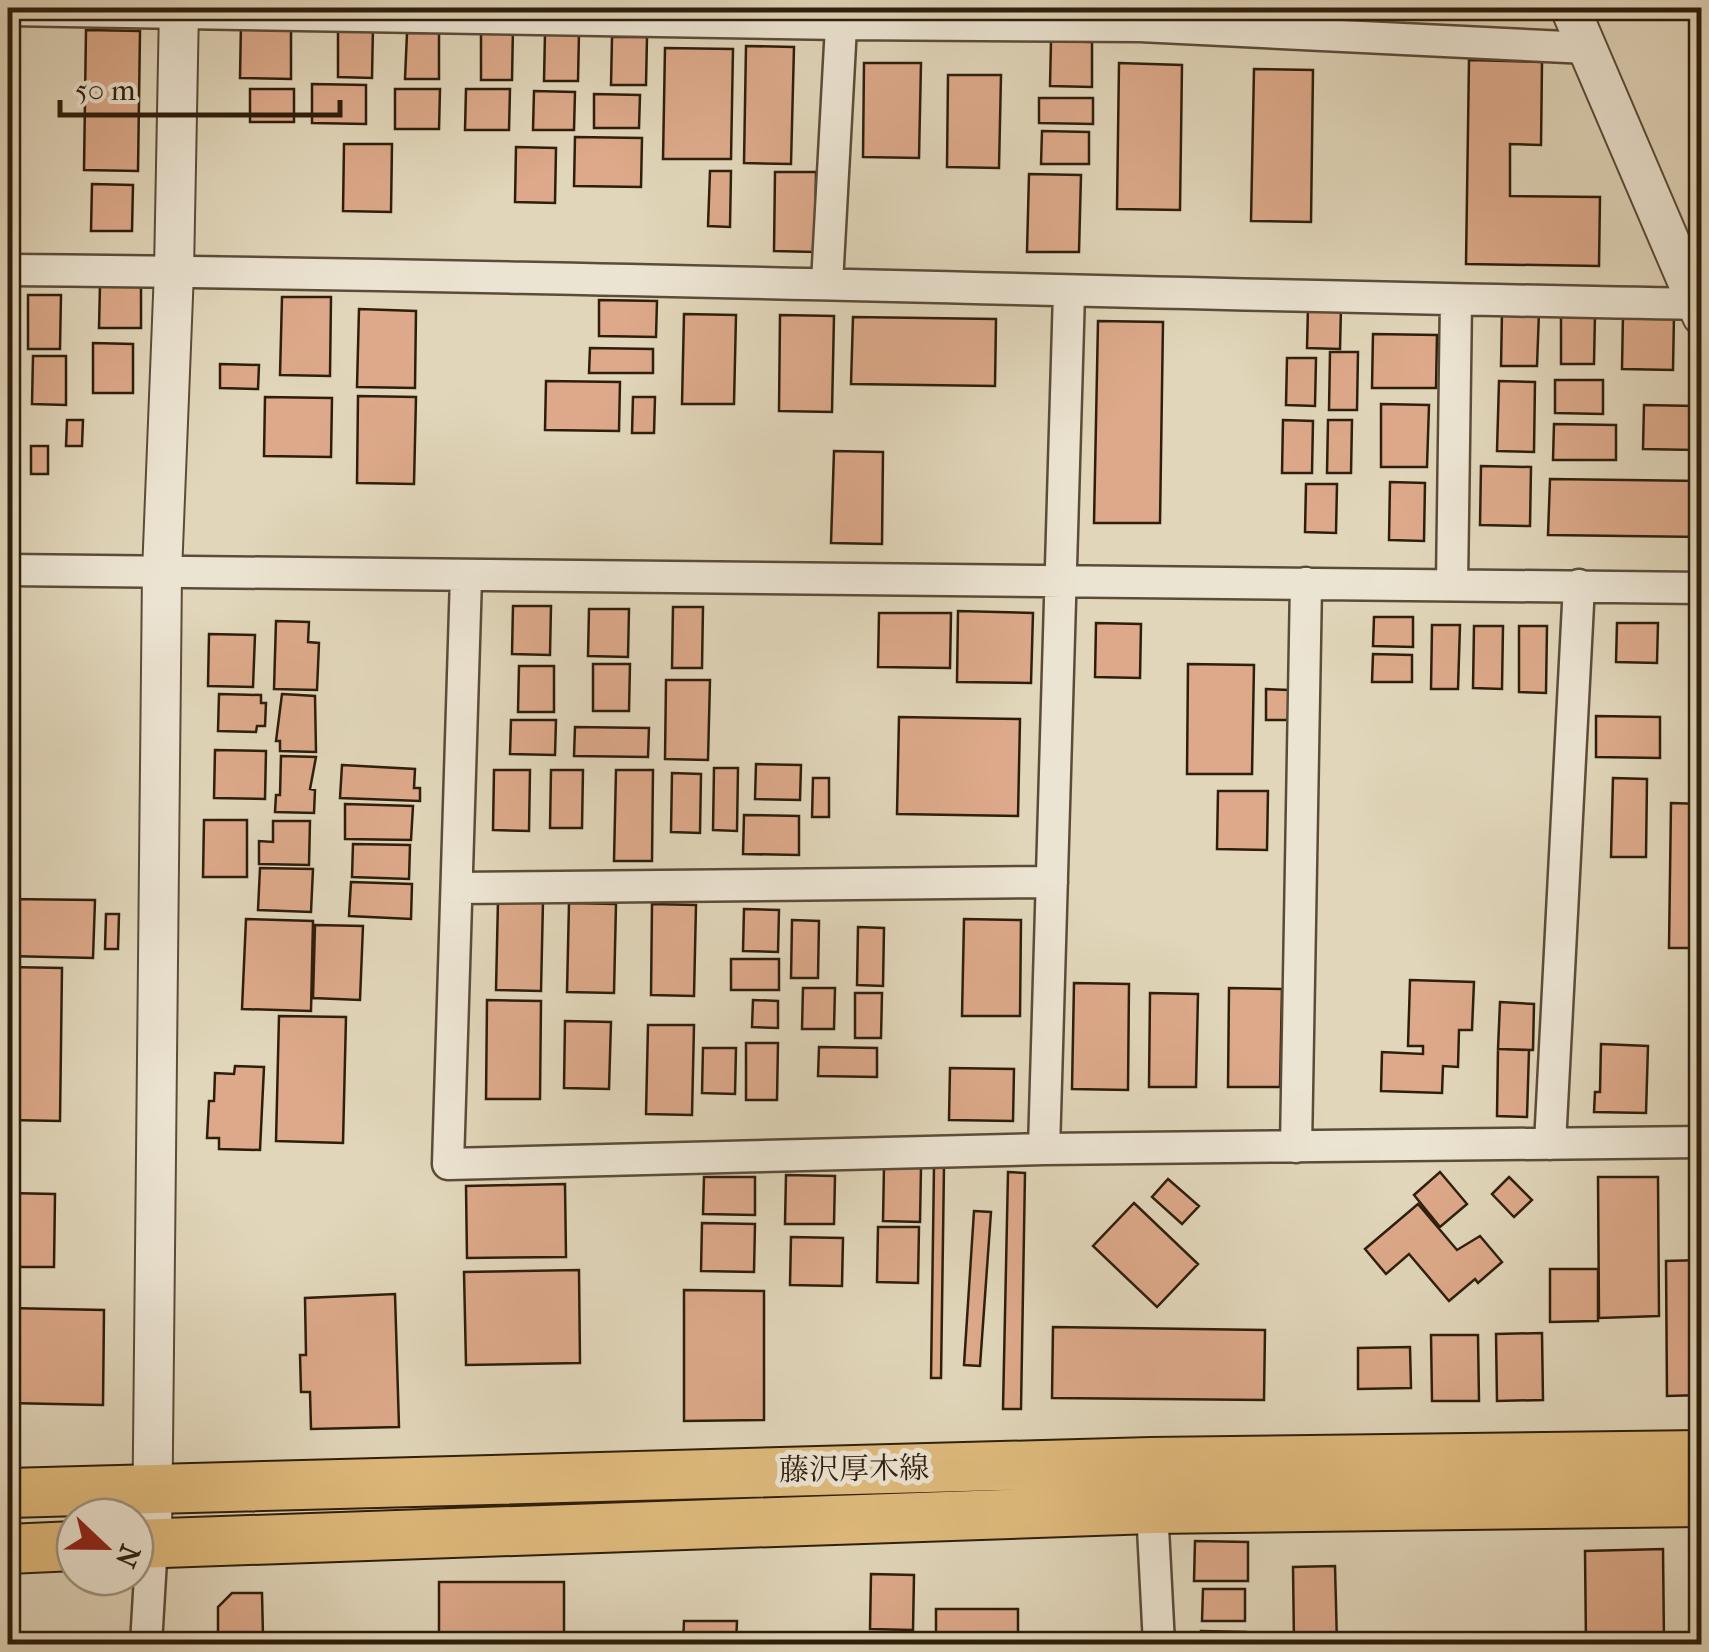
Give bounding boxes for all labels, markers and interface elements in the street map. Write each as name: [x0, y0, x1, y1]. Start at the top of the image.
scale bar: [60, 55, 340, 117]
text: 50 m: [75, 73, 136, 108]
street label: 藤沢厚木線: [779, 1451, 929, 1488]
north arrow: [55, 1497, 155, 1597]
text: N: [108, 1540, 147, 1573]

